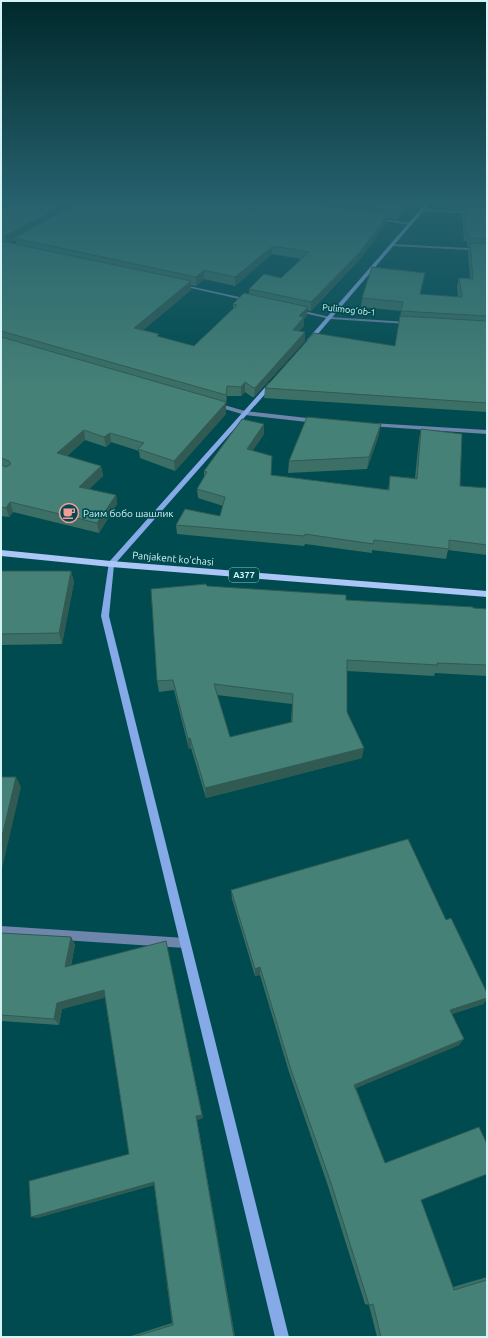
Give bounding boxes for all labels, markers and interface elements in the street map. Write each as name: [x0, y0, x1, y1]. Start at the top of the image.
street label: Pulimog’ob-1: [322, 302, 376, 318]
cafe icon: Раим бобо шашлик: [58, 502, 80, 524]
place label: Раим бобо шашлик: [83, 508, 173, 519]
street label: Panjakent ko'chasi: [132, 549, 214, 568]
road number: A377: [229, 568, 259, 582]

